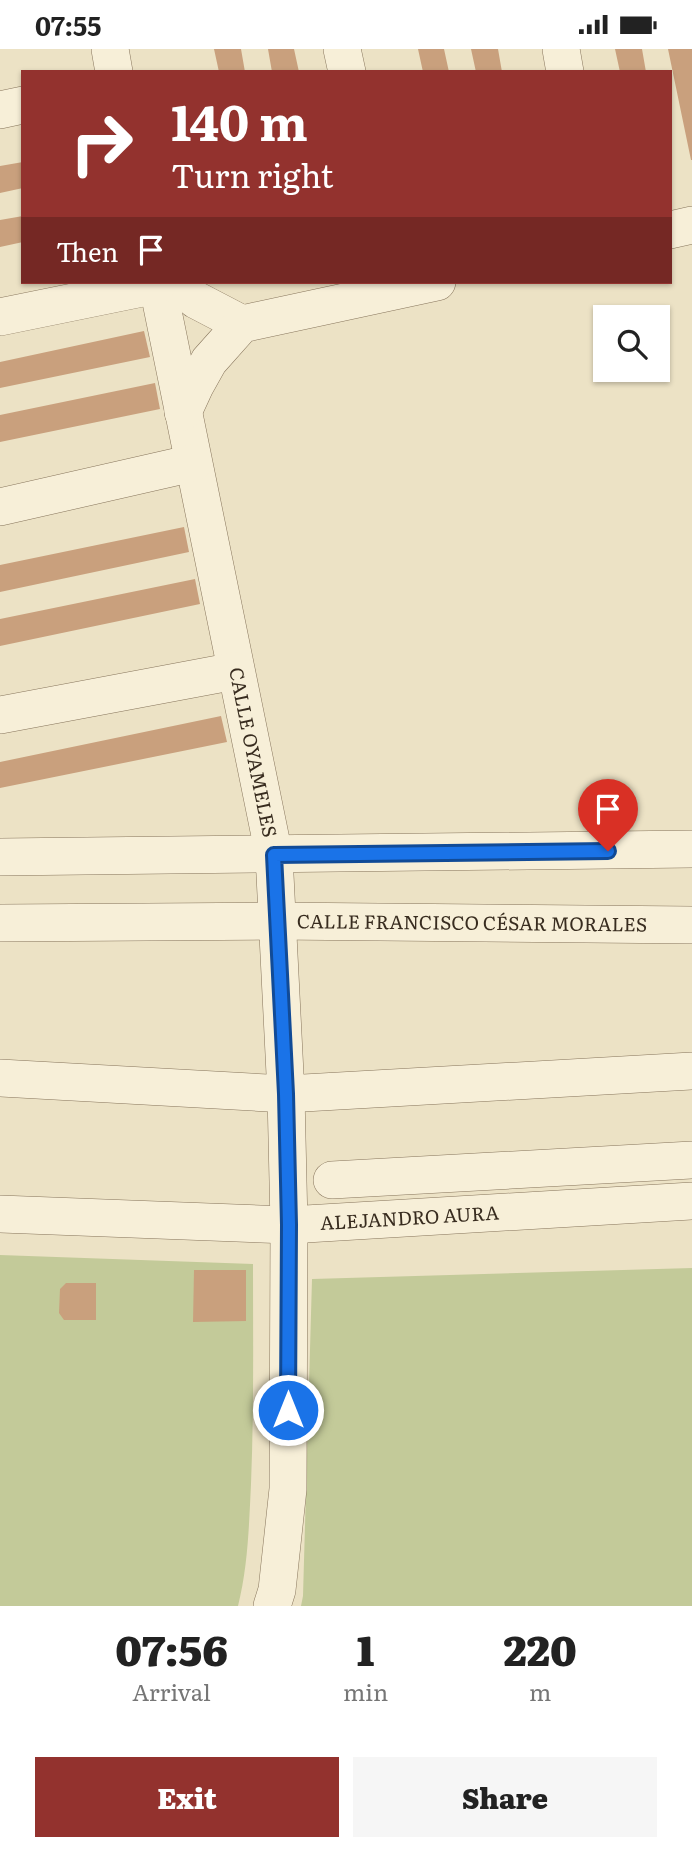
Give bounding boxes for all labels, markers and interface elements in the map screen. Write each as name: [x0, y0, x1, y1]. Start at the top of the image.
text: 07:55: [35, 5, 101, 44]
text: 140 m: [171, 83, 308, 156]
icon: right: [56, 98, 147, 189]
text: Turn right: [171, 150, 333, 198]
text: Then: [56, 231, 118, 270]
icon: arrive: [132, 231, 170, 269]
map controls: [593, 305, 670, 382]
button: search: [593, 305, 670, 382]
street label: CALLE OYAMELES: [223, 665, 285, 840]
pin: [578, 779, 638, 851]
icon: arrive: [589, 790, 627, 828]
street label: CALLE FRANCISCO CÉSAR MORALES: [297, 906, 647, 938]
street label: ALEJANDRO AURA: [319, 1198, 500, 1236]
position arrow: [251, 1373, 325, 1447]
text: 07:56: [115, 1617, 228, 1679]
text: 1: [357, 1617, 374, 1679]
text: 220: [503, 1617, 577, 1679]
text: Arrival: [132, 1674, 211, 1708]
text: min: [343, 1674, 388, 1708]
text: m: [529, 1674, 551, 1708]
button: Exit: [35, 1757, 339, 1837]
button: Share: [353, 1757, 657, 1837]

